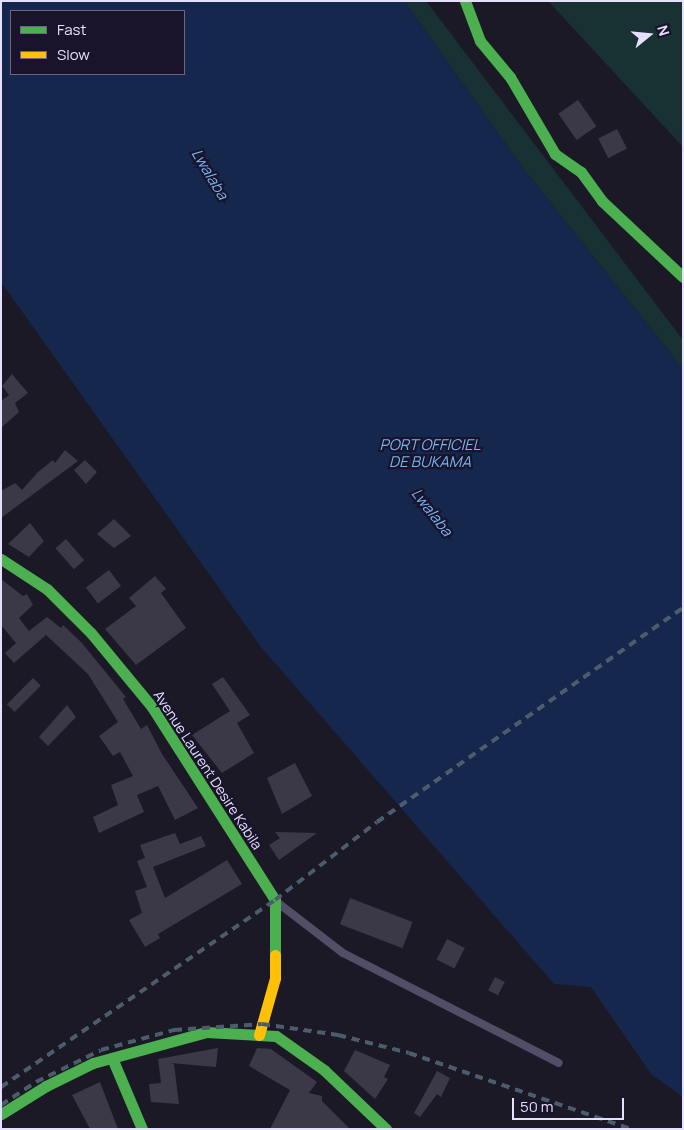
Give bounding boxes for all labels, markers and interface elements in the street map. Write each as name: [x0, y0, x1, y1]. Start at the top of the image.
legend: [10, 10, 185, 75]
north arrow: [624, 10, 674, 60]
text: Fast: [57, 19, 86, 40]
text: N: [653, 23, 674, 38]
text: Slow: [57, 44, 90, 65]
water label: Lwalaba: [188, 146, 232, 202]
water label: PORT OFFICIEL DE BUKAMA: [379, 435, 481, 470]
water label: Lwalaba: [408, 485, 456, 539]
street label: Avenue Laurent Desire Kabila: [150, 687, 266, 853]
scale bar: [514, 1088, 626, 1120]
text: 50 m: [520, 1096, 554, 1117]

